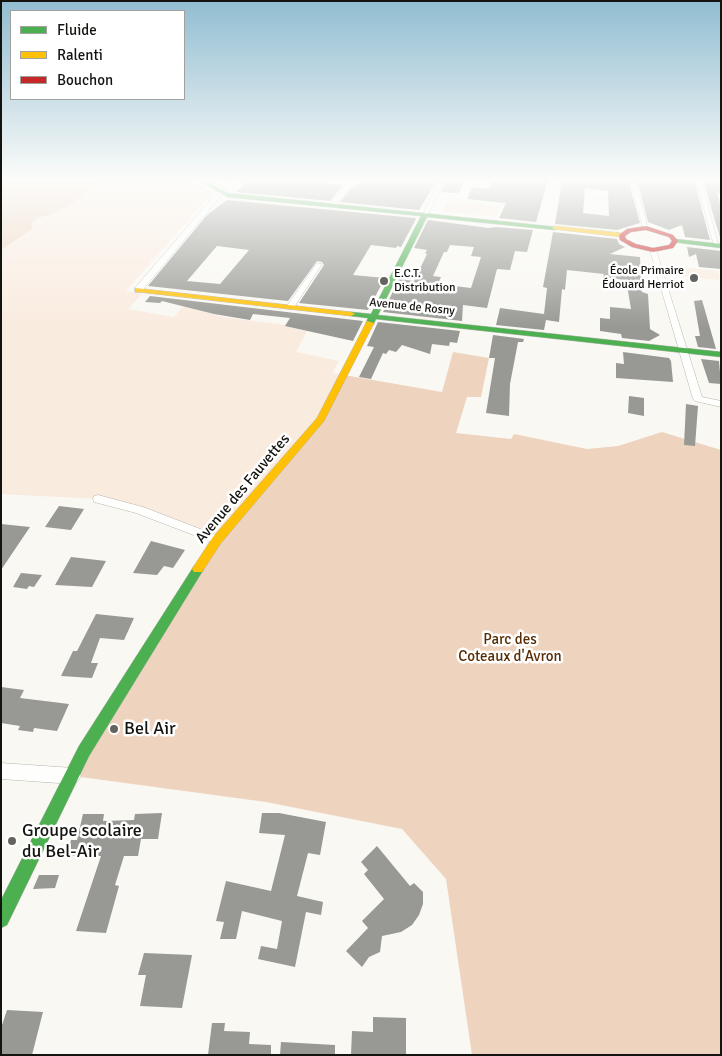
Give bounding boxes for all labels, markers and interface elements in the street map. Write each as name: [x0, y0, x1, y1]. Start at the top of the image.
legend: [10, 10, 185, 100]
text: Fluide: [57, 21, 97, 39]
text: Ralenti: [57, 46, 103, 64]
text: Bouchon: [57, 71, 113, 89]
place label: École Primaire Édouard Herriot: [602, 264, 684, 292]
place label: E.C.T. Distribution: [394, 267, 456, 295]
marker: École Primaire Édouard Herriot: [688, 272, 700, 284]
marker: E.C.T. Distribution: [378, 275, 390, 287]
street label: Avenue de Rosny: [369, 295, 455, 319]
street label: Avenue des Fauvettes: [192, 431, 294, 547]
park label: Parc des Coteaux d'Avron: [458, 631, 562, 666]
place label: Bel Air: [124, 718, 176, 740]
marker: Bel Air: [108, 723, 120, 735]
place label: Groupe scolaire du Bel-Air: [22, 820, 142, 862]
marker: Groupe scolaire du Bel-Air: [6, 835, 18, 847]

